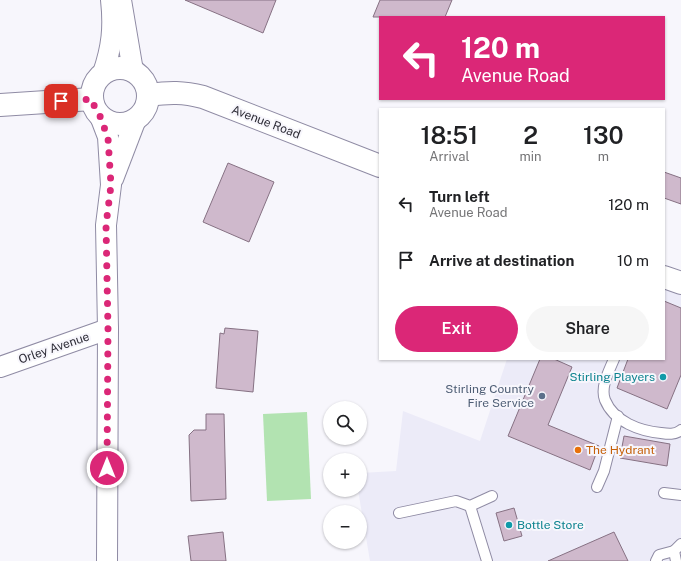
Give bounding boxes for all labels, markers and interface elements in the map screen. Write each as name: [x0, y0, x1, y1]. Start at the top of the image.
text: 120 m: [461, 31, 540, 64]
icon: left: [395, 32, 447, 84]
text: Avenue Road: [461, 65, 570, 86]
pin: [44, 84, 78, 118]
icon: arrive: [50, 90, 72, 112]
street label: Avenue Road: [230, 102, 302, 142]
text: 18:51: [420, 121, 478, 149]
text: 2: [523, 121, 538, 149]
text: 130: [583, 121, 624, 149]
text: Arrival: [429, 149, 469, 164]
text: min: [520, 149, 542, 164]
text: m: [598, 149, 609, 164]
text: Turn left: [429, 188, 490, 205]
icon: left: [395, 193, 417, 215]
text: 120 m: [608, 196, 649, 213]
text: Avenue Road: [429, 205, 508, 220]
icon: arrive: [395, 249, 417, 271]
text: Arrive at destination: [429, 252, 574, 269]
text: 10 m: [617, 252, 649, 269]
button: Exit: [395, 306, 518, 352]
button: Share: [526, 306, 649, 352]
street label: Orley Avenue: [17, 329, 91, 367]
place label: Stirling Players: [569, 370, 655, 384]
marker: Stirling Players: [658, 372, 668, 382]
place label: Stirling Country Fire Service: [445, 382, 535, 410]
marker: Stirling Country Fire Service: [537, 391, 547, 401]
map controls: [323, 401, 367, 549]
button: search: [323, 401, 367, 445]
place label: The Hydrant: [586, 443, 655, 457]
marker: The Hydrant: [573, 445, 583, 455]
position arrow: [86, 447, 128, 489]
button: +: [323, 453, 367, 497]
button: −: [323, 505, 367, 549]
place label: Bottle Store: [517, 518, 584, 532]
marker: Bottle Store: [504, 520, 514, 530]

